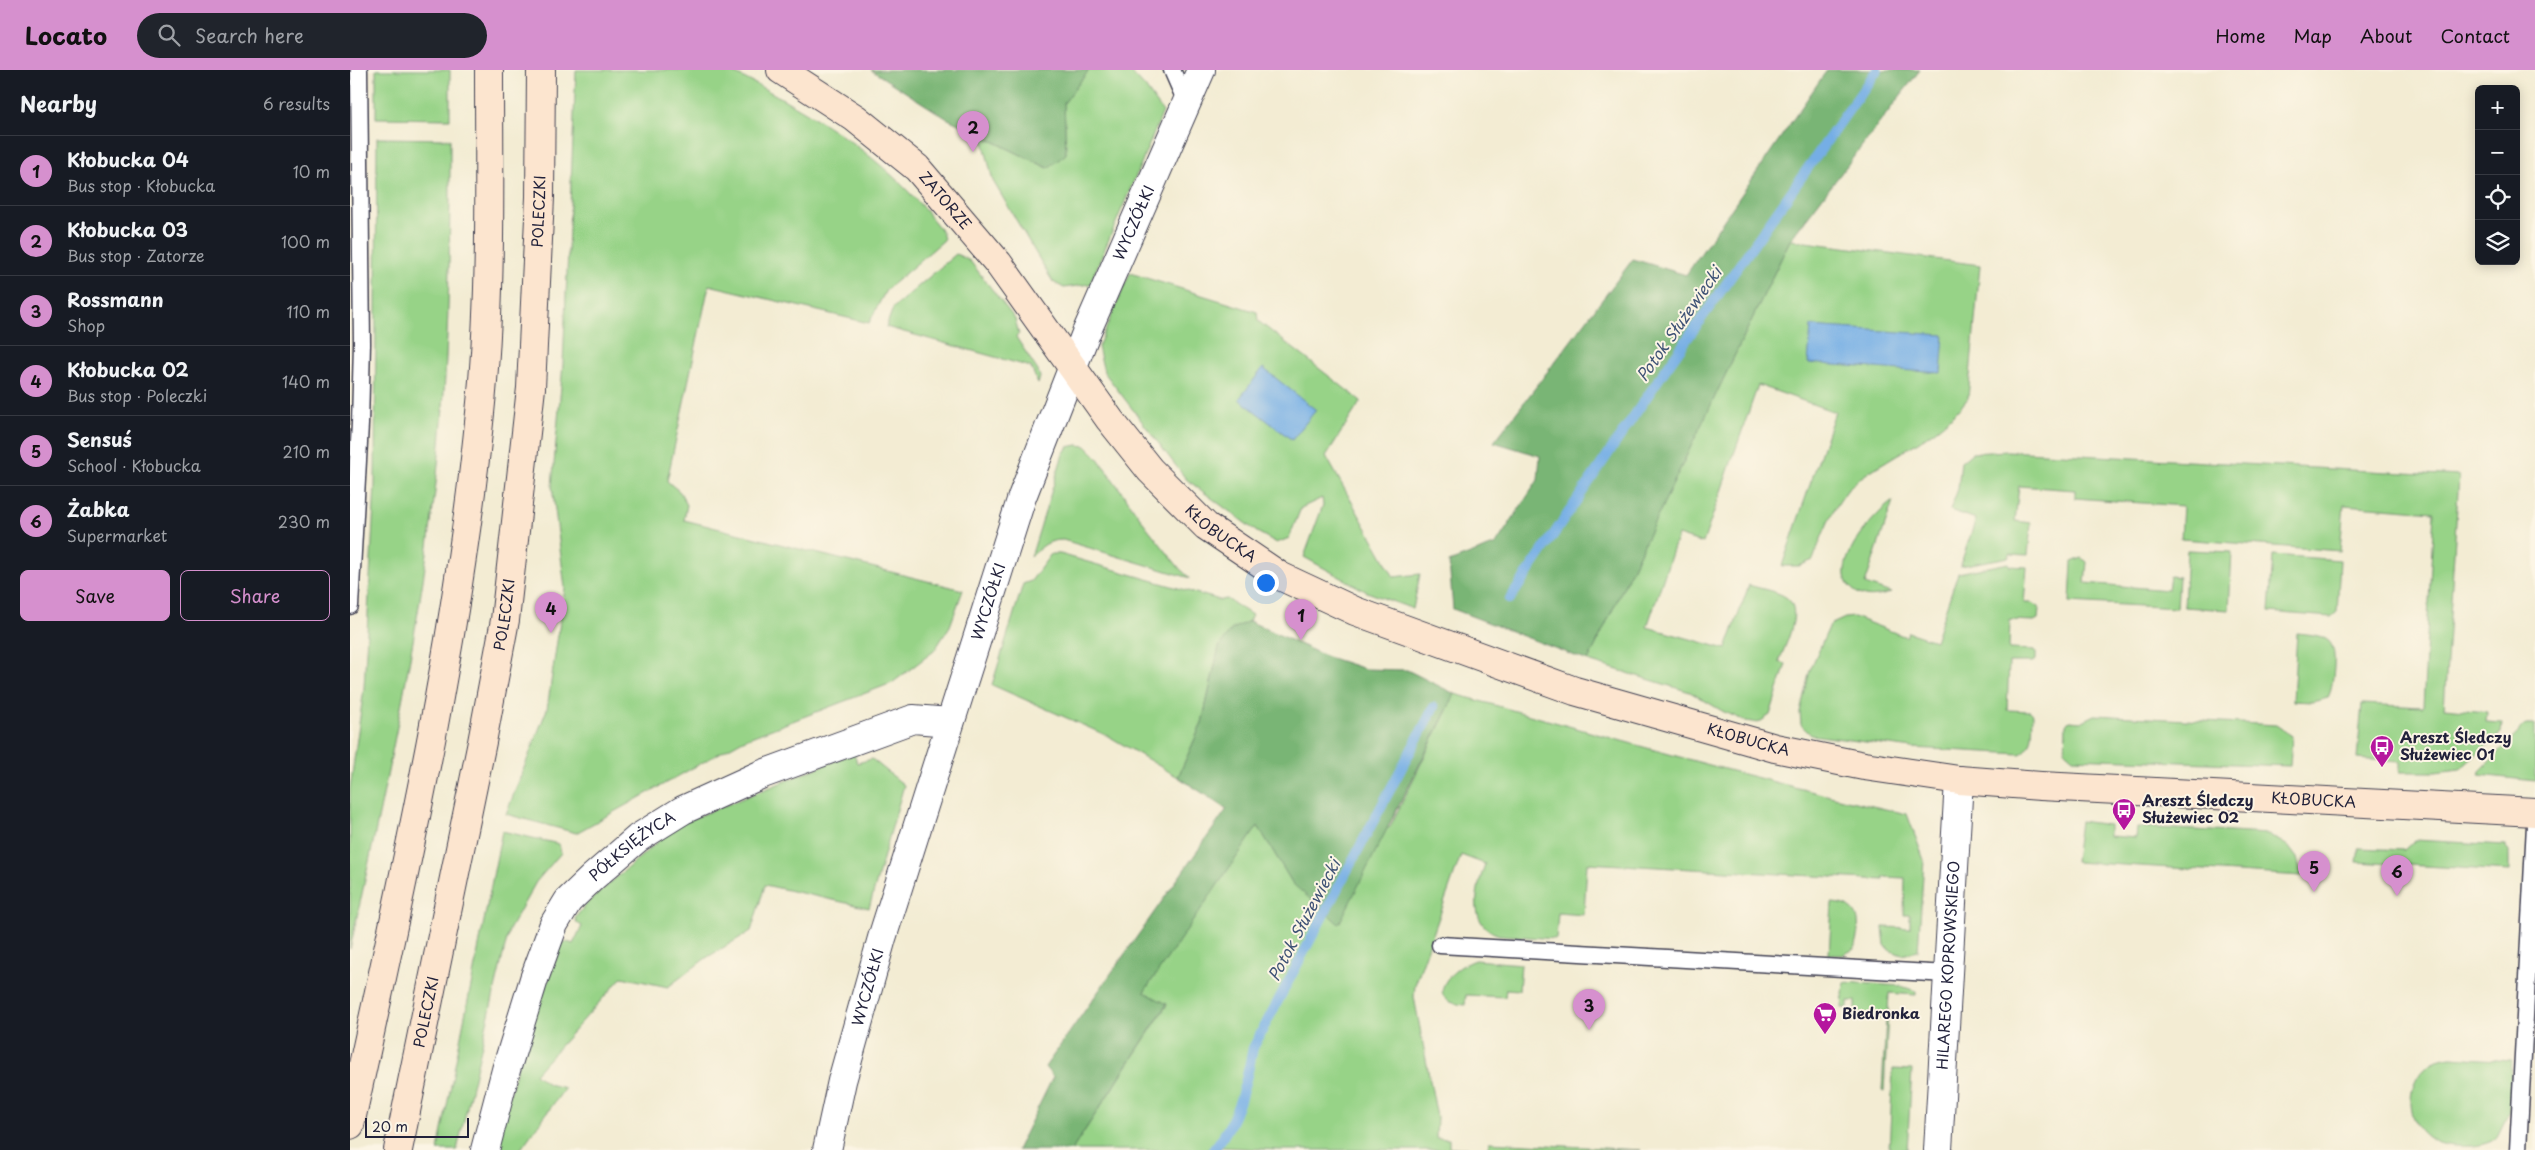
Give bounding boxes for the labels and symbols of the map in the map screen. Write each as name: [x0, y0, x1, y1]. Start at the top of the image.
pin: 2: [957, 111, 989, 152]
street label: ZATORZE: [914, 165, 978, 234]
street label: POLECZKI: [525, 175, 550, 248]
street label: WYCZÓŁKI: [1106, 181, 1159, 264]
water label: Potok Służewiecki: [1630, 259, 1728, 385]
street label: KŁOBUCKA: [1180, 498, 1262, 567]
street label: WYCZÓŁKI: [964, 560, 1010, 643]
your location: [1253, 570, 1279, 596]
street label: POLECZKI: [486, 577, 520, 652]
pin: 4: [535, 592, 567, 633]
pin: 1: [1285, 599, 1317, 640]
street label: KŁOBUCKA: [1705, 716, 1792, 761]
place label: Areszt Śledczy Służewiec 01: [2400, 725, 2511, 765]
bus stop icon: Areszt Śledczy Służewiec 01: [2369, 734, 2395, 768]
street label: KŁOBUCKA: [2271, 785, 2357, 813]
place label: Areszt Śledczy Służewiec 02: [2142, 788, 2253, 828]
bus stop icon: Areszt Śledczy Służewiec 02: [2111, 797, 2137, 831]
street label: PÓŁKSIĘŻYCA: [583, 805, 679, 886]
pin: 5: [2298, 851, 2330, 892]
water label: Potok Służewiecki: [1261, 852, 1346, 985]
pin: 6: [2381, 855, 2413, 896]
street label: HILAREGO KOPROWSKIEGO: [1930, 860, 1964, 1070]
street label: WYCZÓŁKI: [845, 945, 889, 1028]
street label: POLECZKI: [406, 974, 444, 1049]
pin: 3: [1573, 989, 1605, 1030]
supermarket icon: Biedronka: [1812, 1001, 1838, 1035]
place label: Biedronka: [1842, 1001, 1920, 1024]
scale bar: [365, 1115, 469, 1138]

